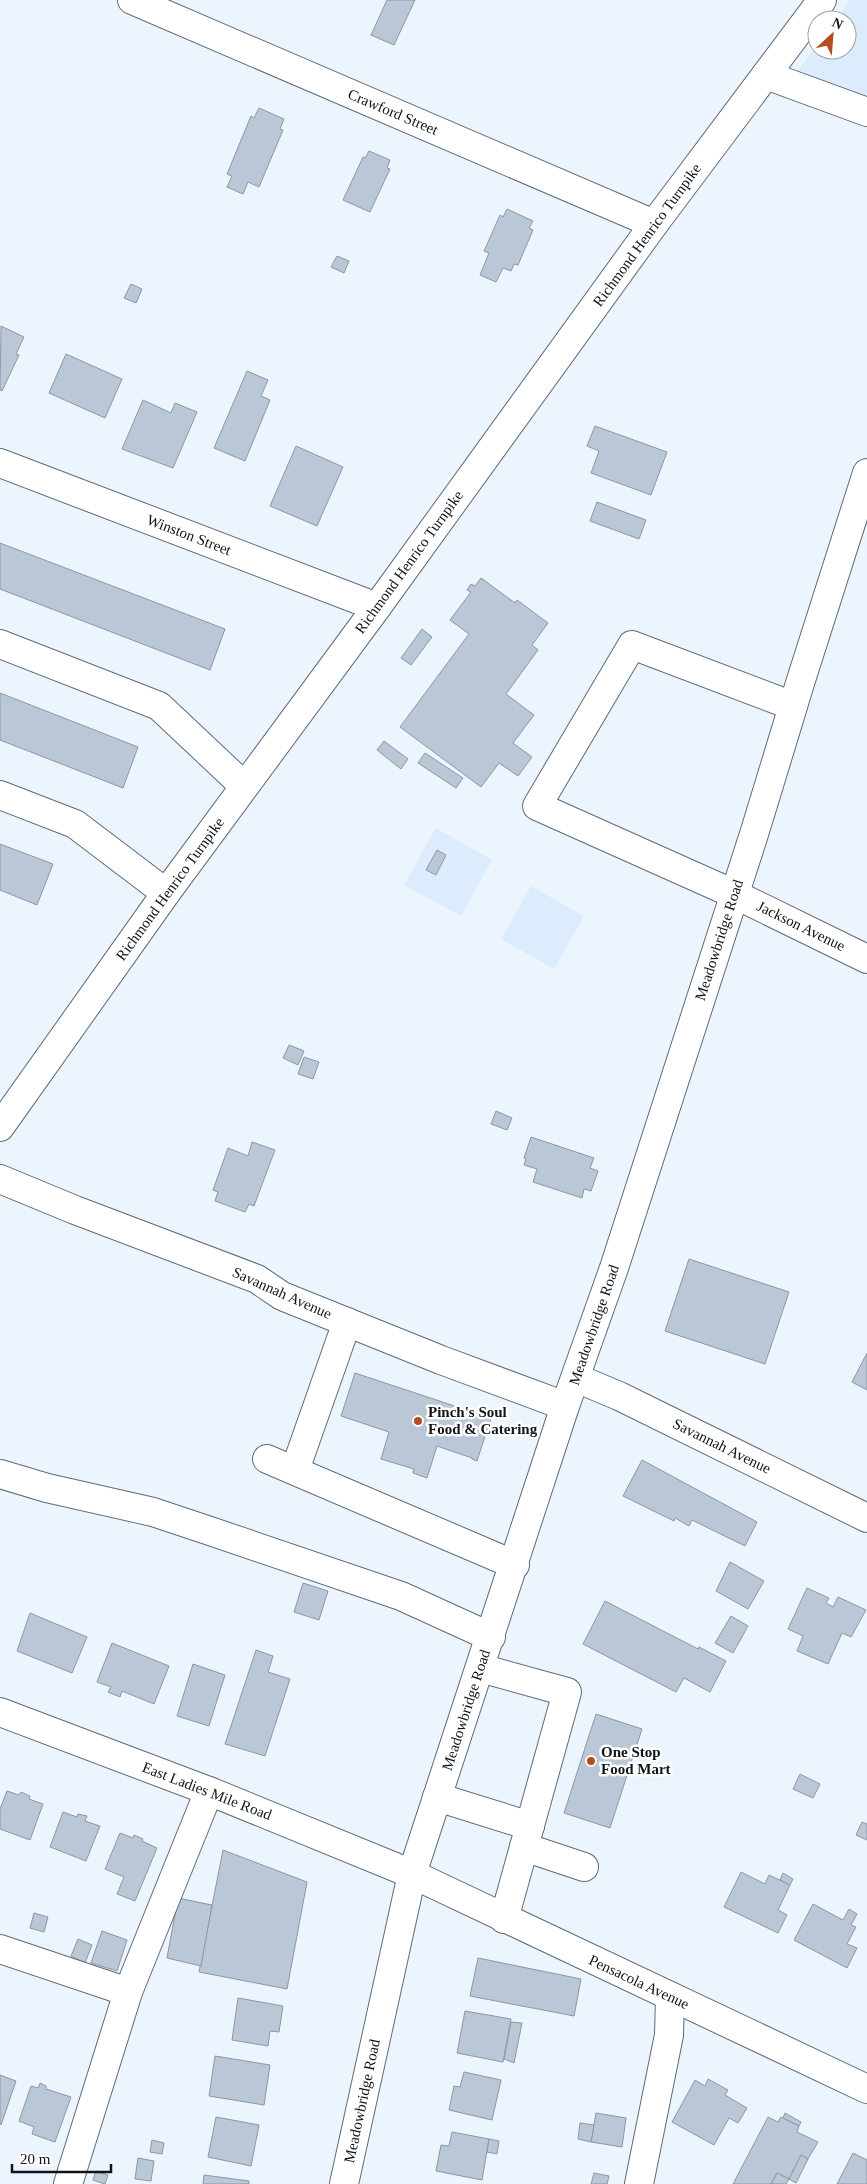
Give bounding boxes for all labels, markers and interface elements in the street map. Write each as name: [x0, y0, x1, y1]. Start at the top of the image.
north arrow: [807, 10, 857, 60]
text: N: [830, 15, 845, 33]
street label: Crawford Street: [346, 86, 441, 138]
street label: Richmond Henrico Turnpike: [590, 160, 704, 309]
street label: Richmond Henrico Turnpike: [352, 487, 466, 636]
street label: Winston Street: [145, 512, 234, 559]
street label: Richmond Henrico Turnpike: [113, 814, 227, 963]
street label: Meadowbridge Road: [692, 877, 746, 1002]
street label: Jackson Avenue: [754, 898, 848, 954]
street label: Meadowbridge Road: [566, 1262, 622, 1387]
street label: Savannah Avenue: [230, 1264, 334, 1322]
place label: Pinch's Soul Food & Catering: [428, 1404, 538, 1437]
marker: Pinch's Soul Food & Catering: [412, 1415, 424, 1427]
street label: Savannah Avenue: [671, 1415, 774, 1477]
street label: Meadowbridge Road: [439, 1647, 493, 1772]
place label: One Stop Food Mart: [601, 1744, 671, 1777]
marker: One Stop Food Mart: [585, 1755, 597, 1767]
street label: East Ladies Mile Road: [140, 1759, 274, 1823]
street label: Pensacola Avenue: [586, 1952, 692, 2012]
street label: Meadowbridge Road: [341, 2037, 383, 2164]
scale bar: [12, 2142, 111, 2174]
text: 20 m: [20, 2151, 51, 2167]

